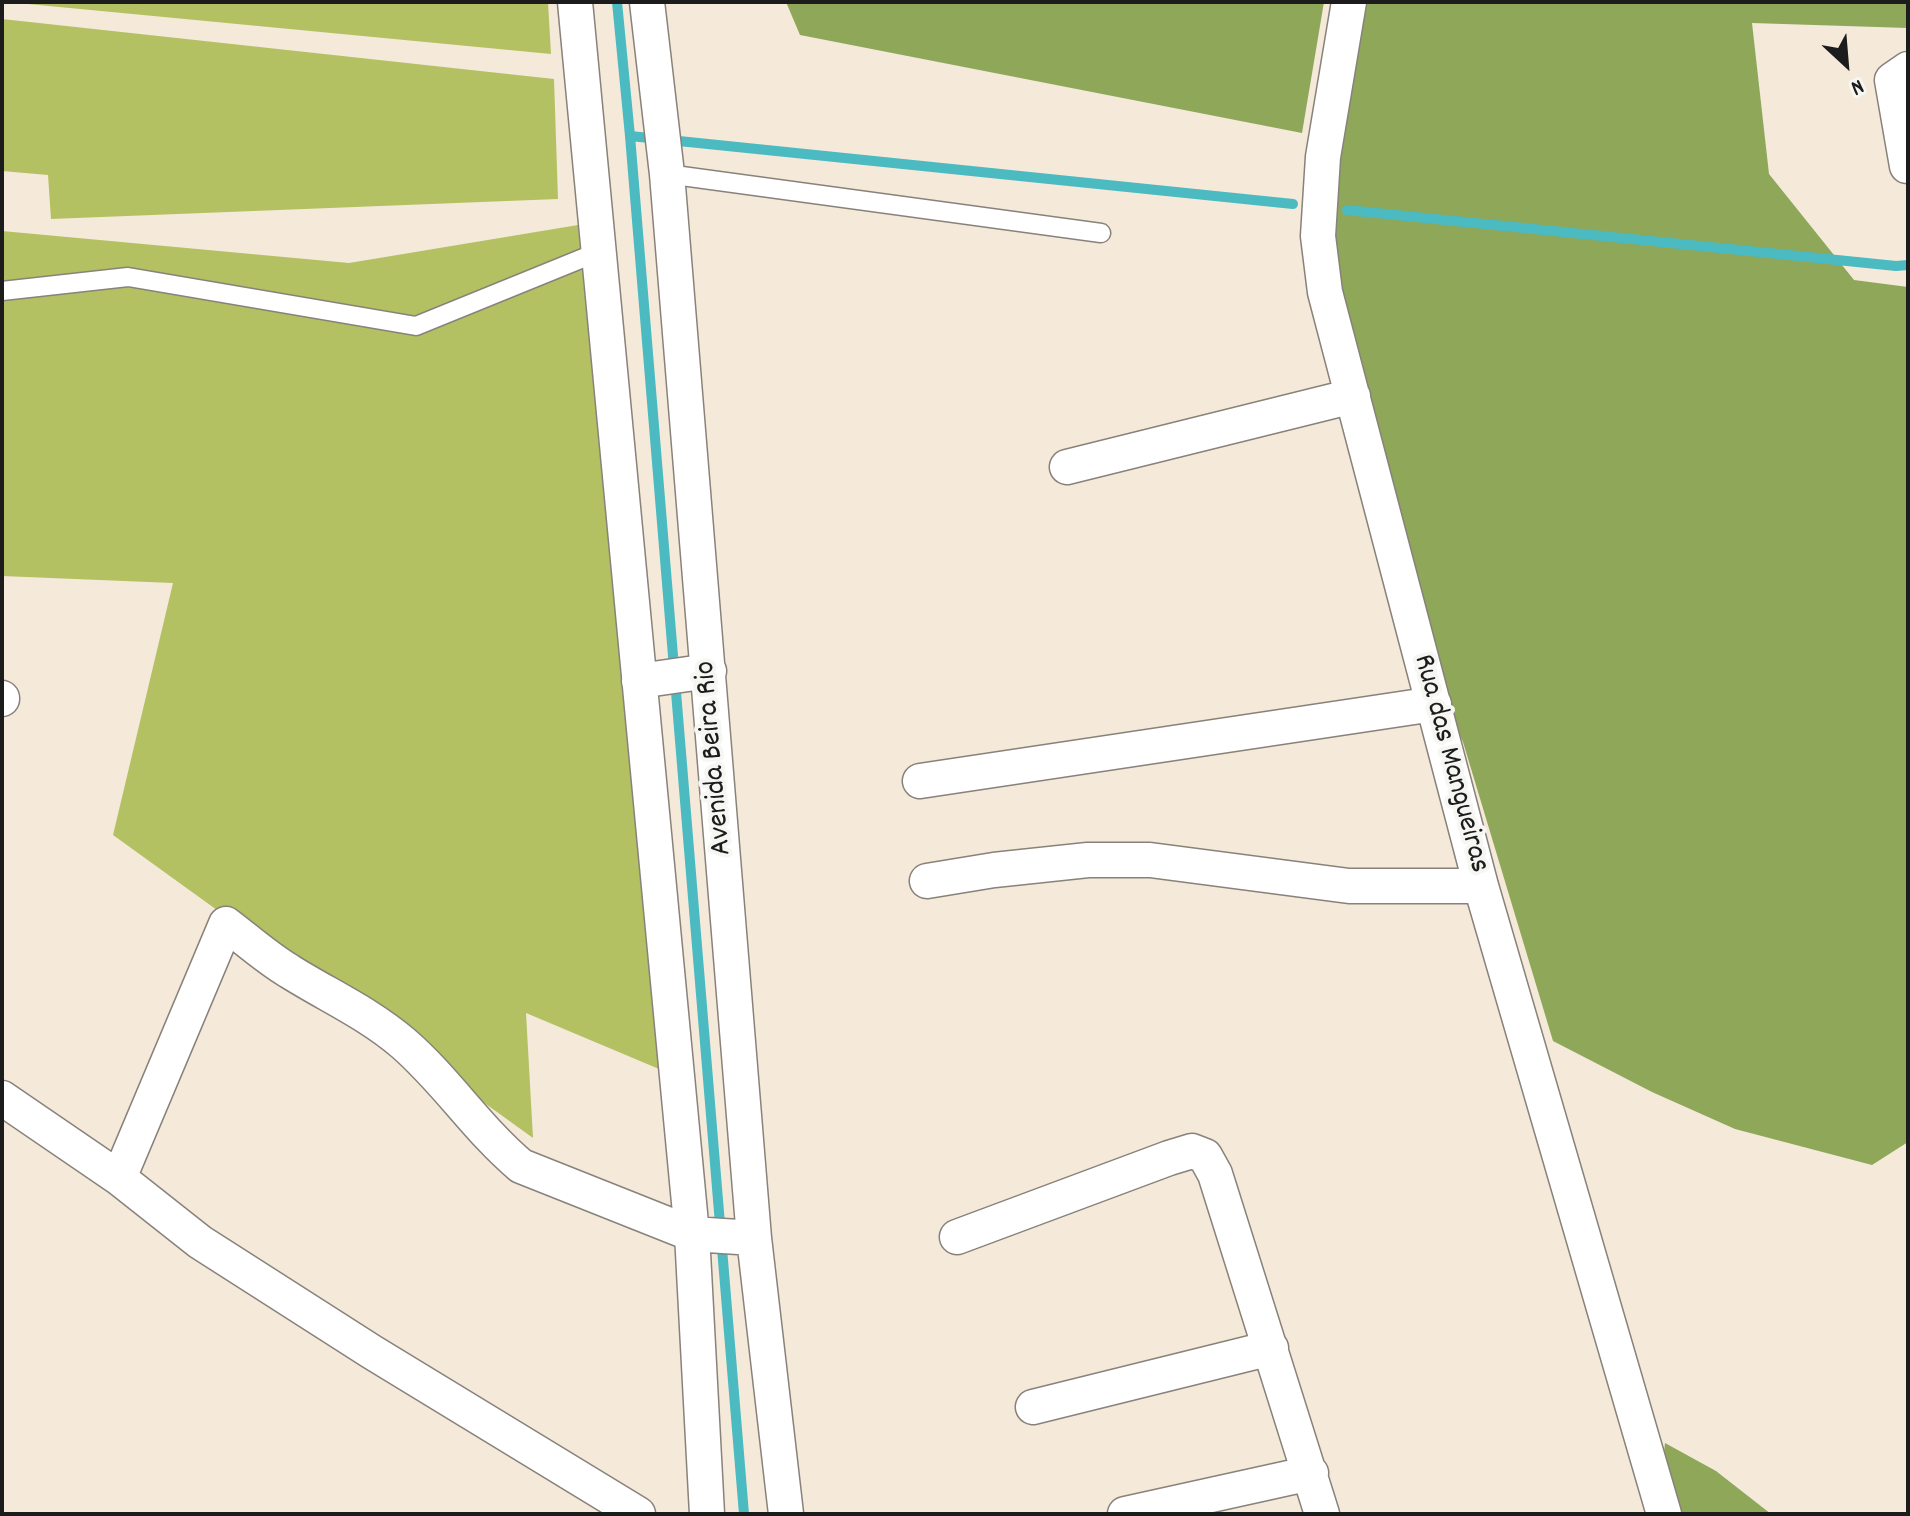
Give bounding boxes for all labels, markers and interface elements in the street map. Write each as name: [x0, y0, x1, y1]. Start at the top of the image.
north arrow: [1806, 24, 1886, 104]
text: N: [1845, 70, 1868, 102]
street label: Rua das Mangueiras: [1403, 651, 1495, 877]
street label: Avenida Beira Rio: [690, 659, 742, 857]

